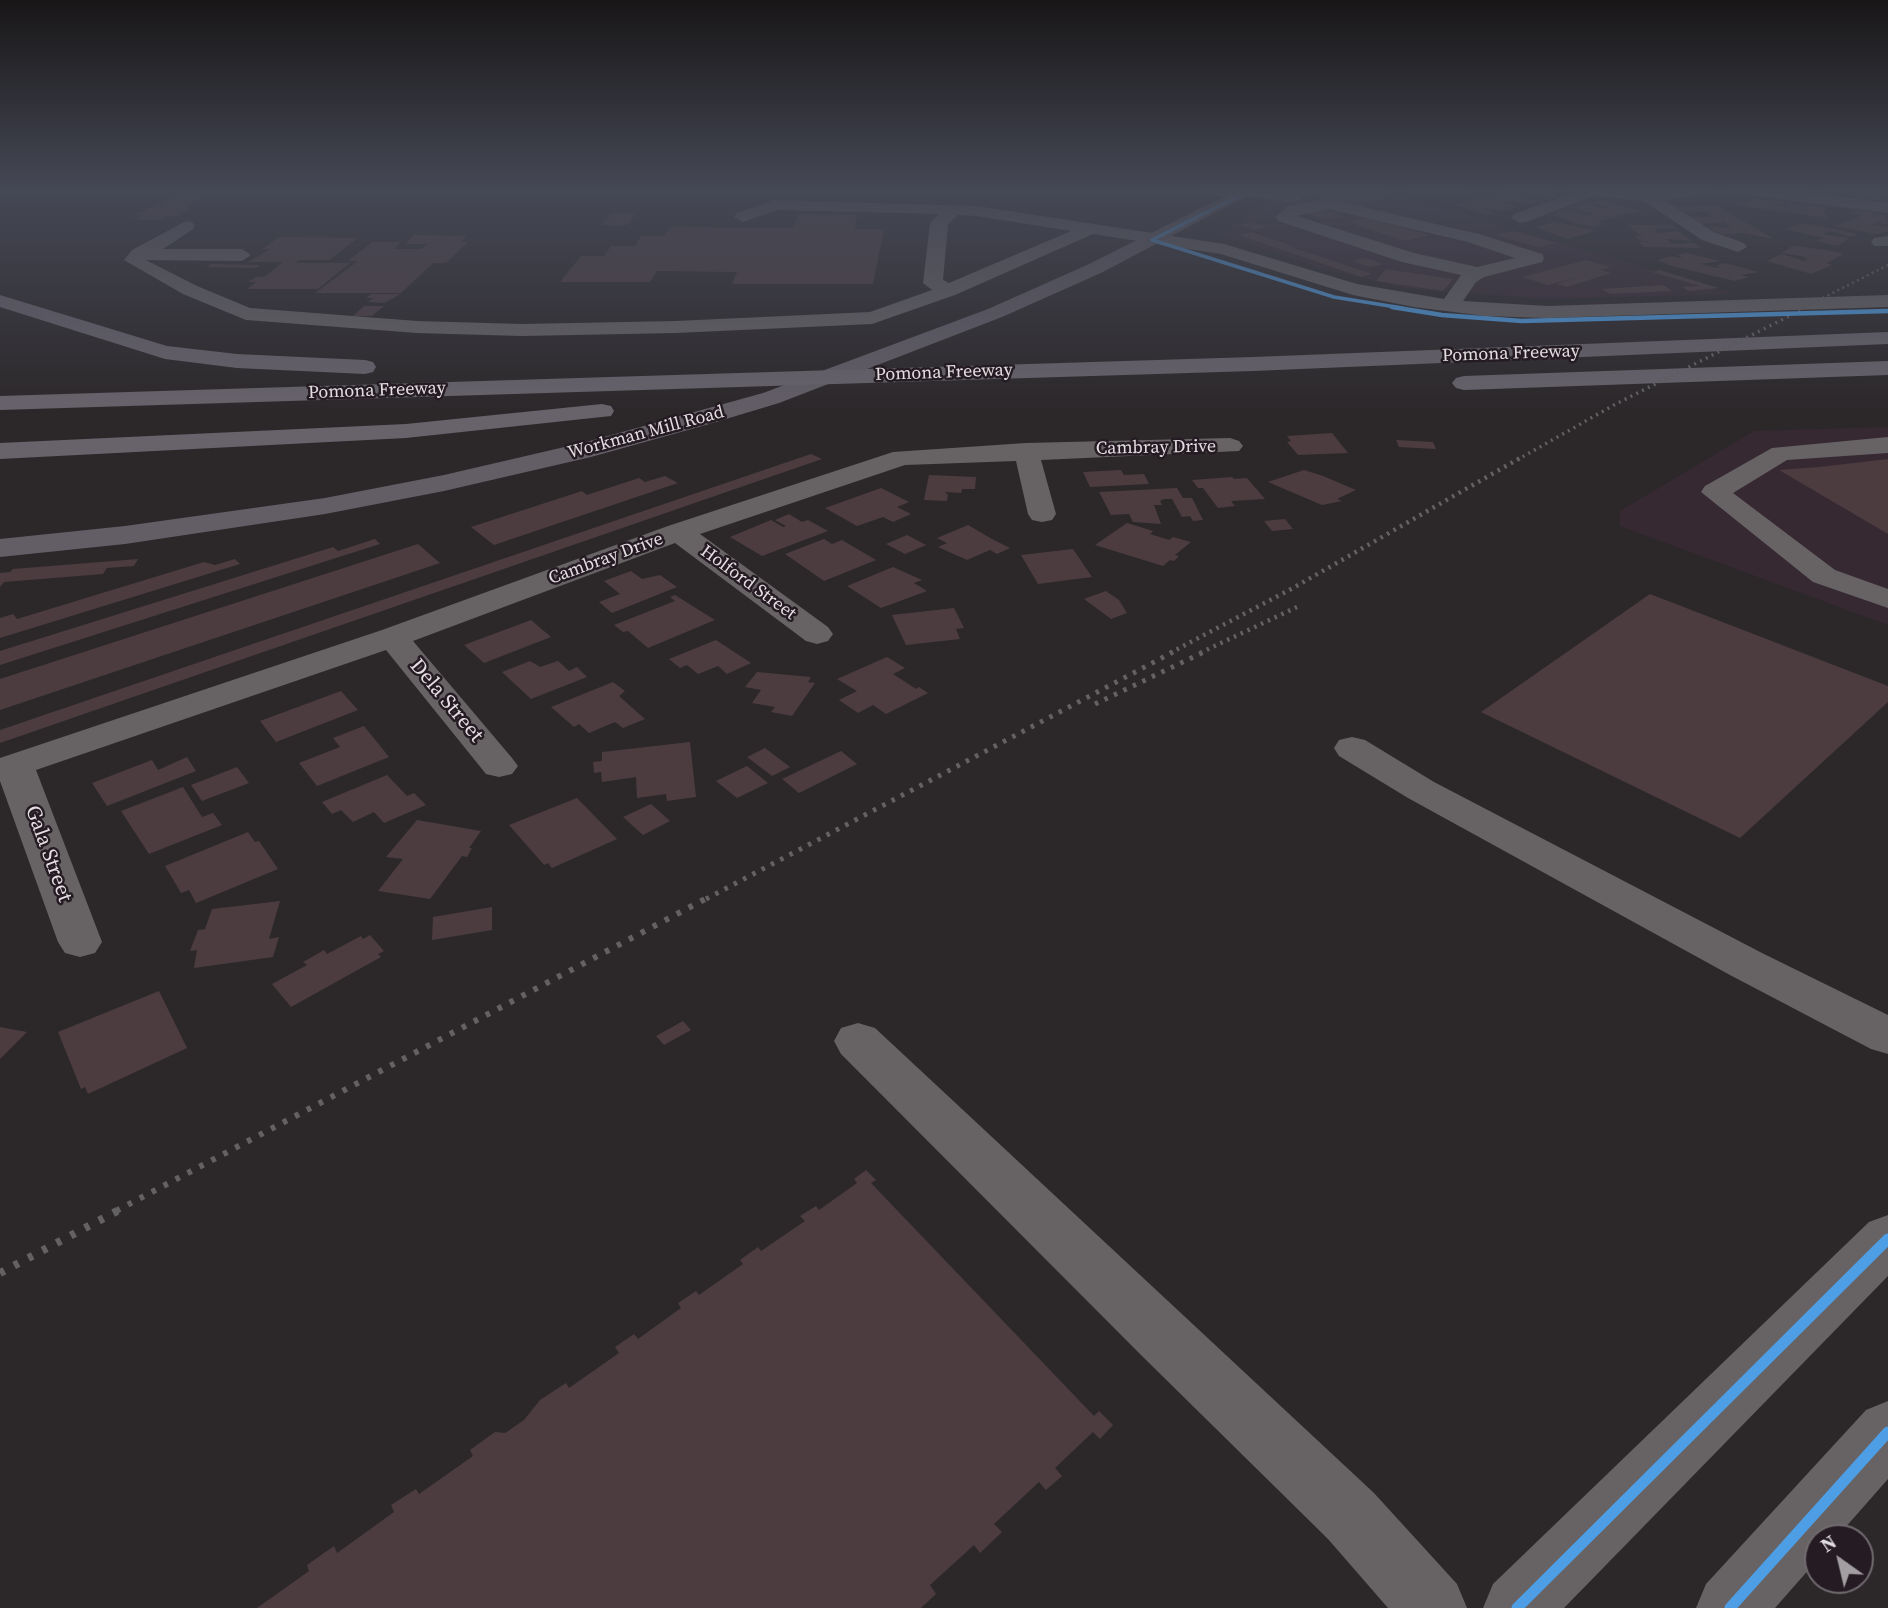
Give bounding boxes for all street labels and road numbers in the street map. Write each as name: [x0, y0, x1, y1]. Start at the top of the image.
street label: Pomona Freeway: [1442, 341, 1580, 367]
street label: Pomona Freeway: [875, 360, 1013, 386]
street label: Pomona Freeway: [308, 378, 446, 404]
street label: Workman Mill Road: [566, 402, 726, 464]
street label: Cambray Drive: [1096, 436, 1216, 460]
street label: Cambray Drive: [546, 528, 666, 590]
street label: Holford Street: [696, 541, 800, 625]
street label: Dela Street: [404, 654, 488, 748]
street label: Gala Street: [19, 802, 77, 906]

